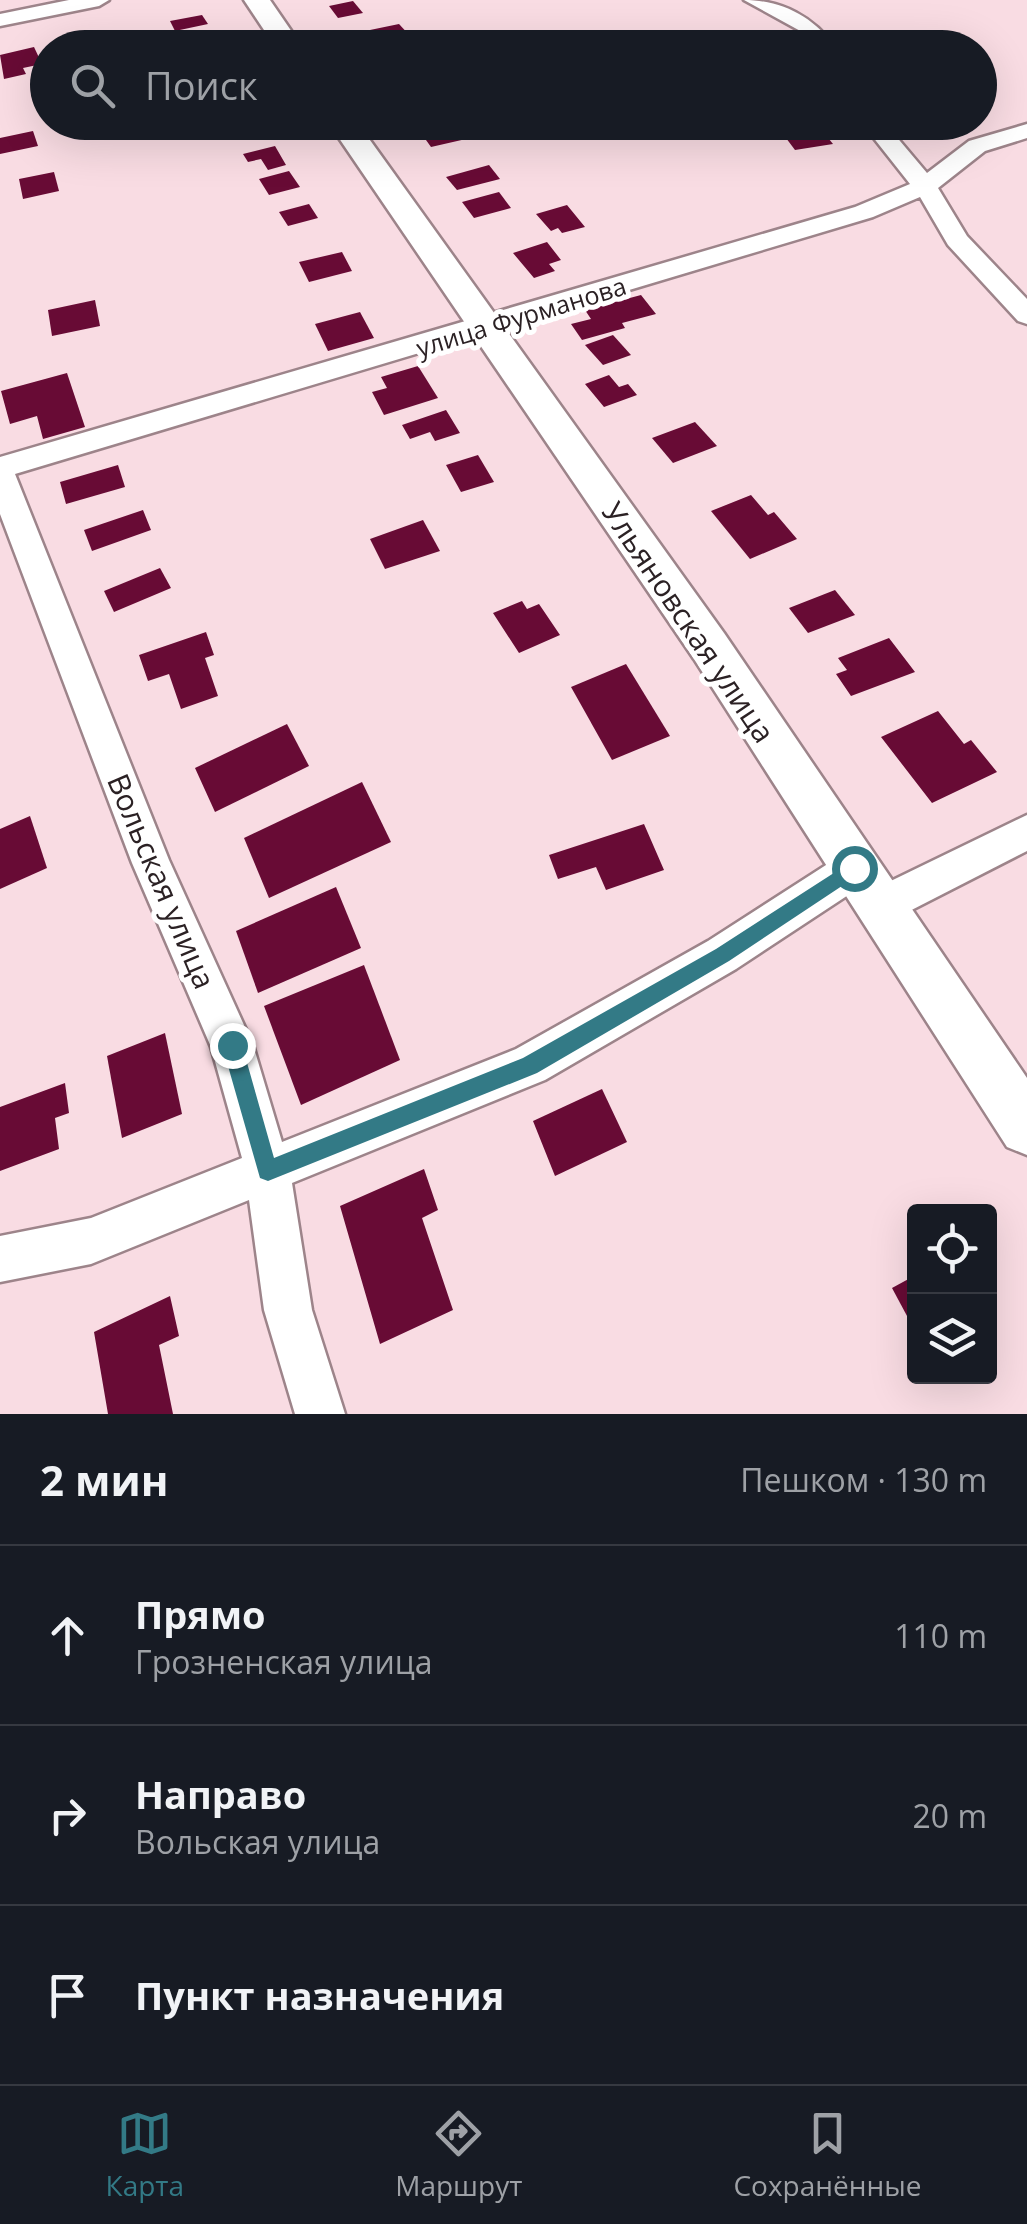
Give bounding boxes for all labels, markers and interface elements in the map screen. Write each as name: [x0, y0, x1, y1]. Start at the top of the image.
search box: [30, 30, 997, 140]
icon: search: [65, 58, 120, 113]
text: Поиск: [145, 59, 258, 111]
street label: улица Фурманова: [412, 268, 630, 364]
street label: Ульяновская улица: [593, 494, 785, 750]
street label: Вольская улица: [98, 767, 226, 995]
route start: [832, 846, 878, 892]
route end: [210, 1023, 256, 1069]
map controls: [907, 1204, 997, 1384]
button: locate: [907, 1204, 997, 1294]
button: layers: [907, 1294, 997, 1384]
text: 2 мин: [40, 1451, 168, 1508]
text: Пешком · 130 m: [740, 1458, 987, 1501]
text: Прямо: [135, 1588, 266, 1640]
icon: ahead: [40, 1608, 95, 1663]
text: 110 m: [894, 1614, 987, 1657]
text: Грозненская улица: [135, 1640, 433, 1683]
text: Направо: [135, 1768, 306, 1820]
icon: right: [40, 1788, 95, 1843]
text: 20 m: [912, 1794, 987, 1837]
text: Вольская улица: [135, 1820, 380, 1863]
icon: arrive: [40, 1968, 95, 2023]
text: Пункт назначения: [135, 1969, 504, 2021]
tab: Карта: [106, 2106, 184, 2204]
tab: Маршрут: [395, 2106, 522, 2204]
tab: Сохранённые: [733, 2106, 921, 2204]

